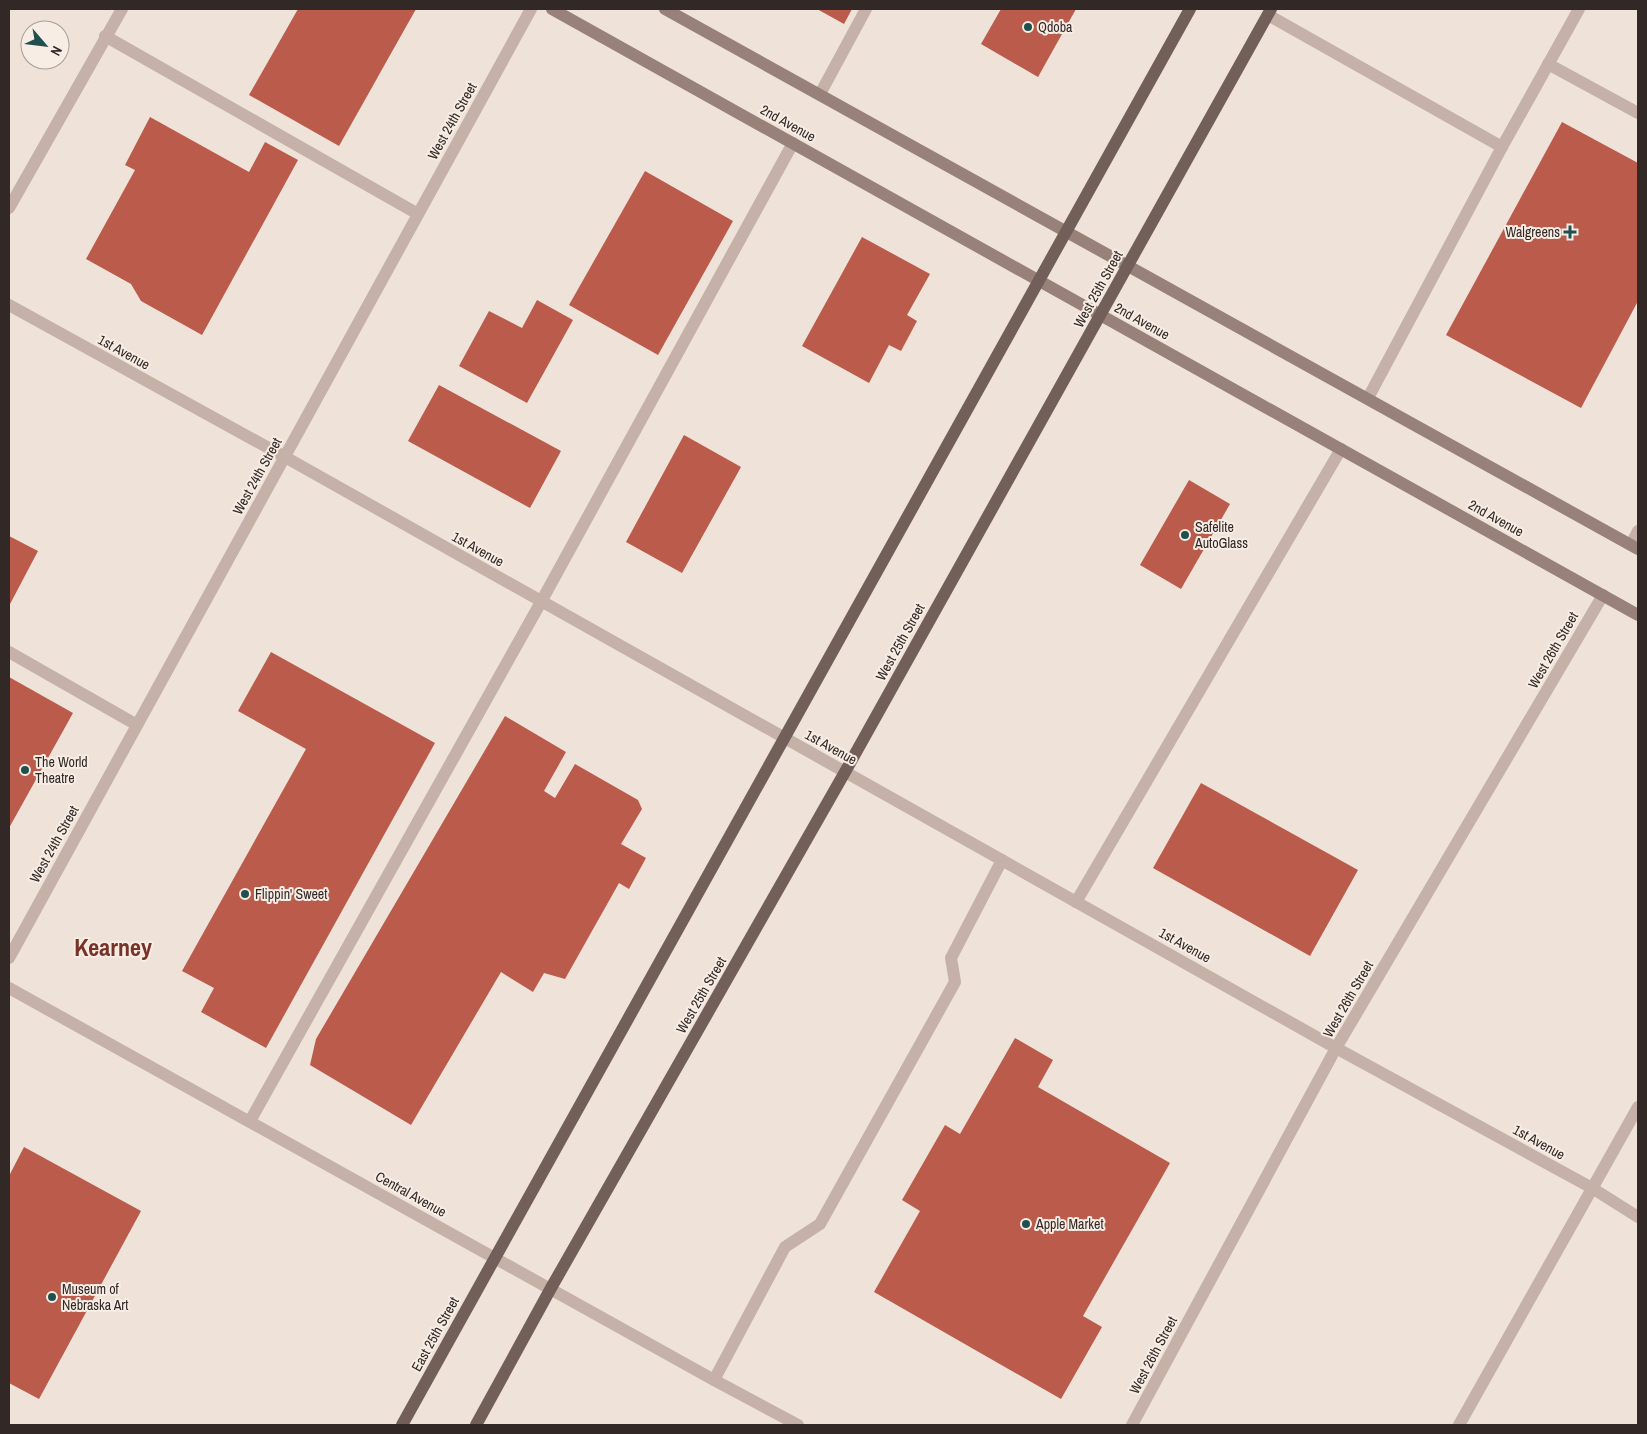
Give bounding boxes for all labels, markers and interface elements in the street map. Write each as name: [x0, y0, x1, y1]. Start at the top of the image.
place label: Qdoba: [1038, 18, 1073, 36]
north arrow: [20, 20, 70, 70]
marker: Qdoba: [1022, 21, 1034, 33]
text: N: [47, 43, 66, 59]
street label: West 24th Street: [423, 79, 481, 163]
street label: 2nd Avenue: [757, 100, 819, 146]
place label: Walgreens: [1506, 223, 1560, 241]
marker: Walgreens: [1564, 226, 1576, 238]
street label: West 25th Street: [1069, 247, 1127, 331]
street label: 2nd Avenue: [1111, 298, 1173, 344]
street label: 1st Avenue: [95, 330, 153, 374]
street label: West 24th Street: [228, 434, 286, 518]
street label: 2nd Avenue: [1465, 495, 1527, 541]
place label: Safelite AutoGlass: [1194, 518, 1248, 552]
street label: 1st Avenue: [449, 527, 507, 571]
marker: Safelite AutoGlass: [1179, 529, 1191, 541]
street label: West 25th Street: [871, 600, 929, 684]
street label: West 26th Street: [1524, 609, 1582, 691]
street label: 1st Avenue: [802, 725, 860, 769]
place label: The World Theatre: [35, 753, 88, 787]
marker: The World Theatre: [19, 764, 31, 776]
street label: West 24th Street: [25, 802, 83, 886]
place label: Flippin' Sweet: [255, 885, 327, 903]
marker: Flippin' Sweet: [239, 888, 251, 900]
street label: 1st Avenue: [1156, 923, 1214, 967]
district label: Kearney: [74, 931, 152, 963]
street label: West 25th Street: [672, 954, 730, 1036]
street label: West 26th Street: [1319, 958, 1377, 1040]
street label: 1st Avenue: [1510, 1120, 1568, 1164]
street label: Central Avenue: [372, 1167, 450, 1221]
place label: Apple Market: [1035, 1215, 1104, 1233]
marker: Apple Market: [1020, 1218, 1032, 1230]
place label: Museum of Nebraska Art: [62, 1280, 128, 1314]
marker: Museum of Nebraska Art: [46, 1291, 58, 1303]
street label: East 25th Street: [407, 1294, 463, 1374]
street label: West 26th Street: [1125, 1313, 1181, 1397]

